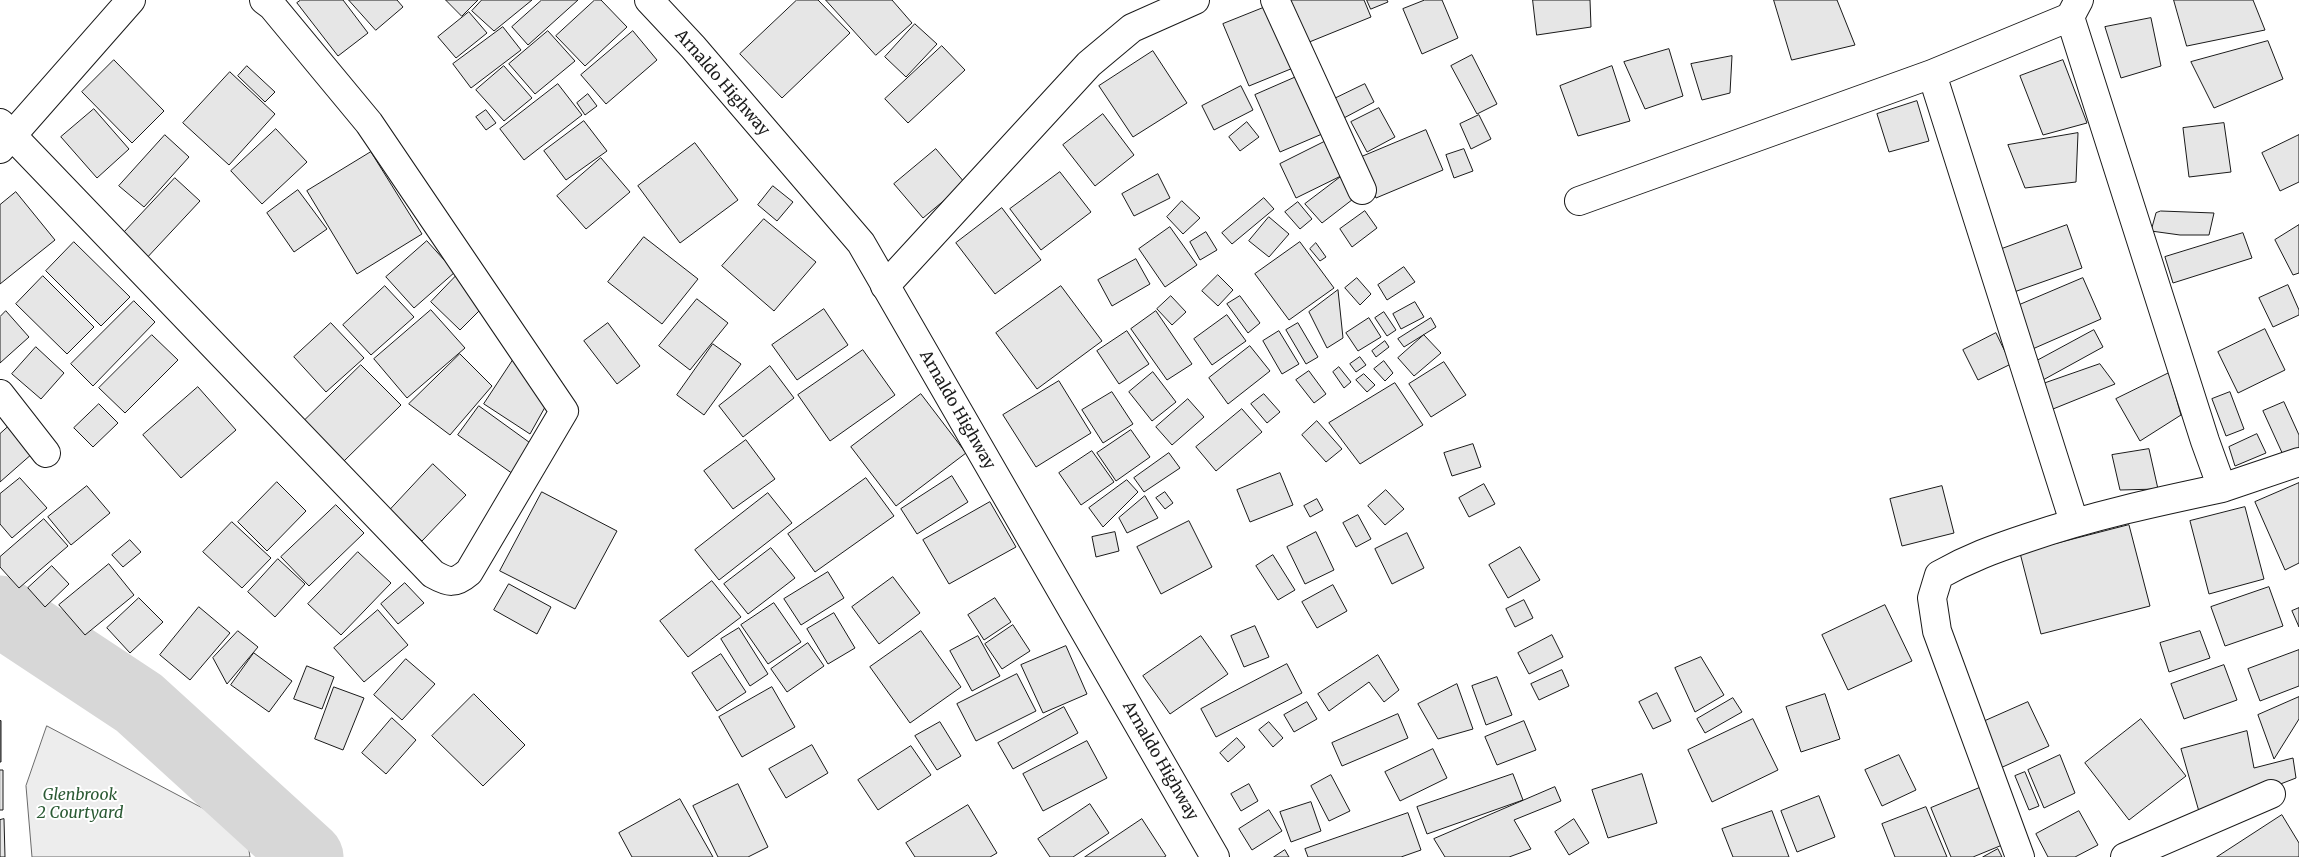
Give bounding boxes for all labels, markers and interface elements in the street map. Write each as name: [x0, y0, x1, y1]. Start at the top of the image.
street label: Arnaldo Highway: [671, 26, 773, 140]
street label: Arnaldo Highway: [915, 347, 999, 473]
street label: Arnaldo Highway: [1118, 698, 1202, 824]
park label: Glenbrook 2 Courtyard: [37, 785, 123, 823]

